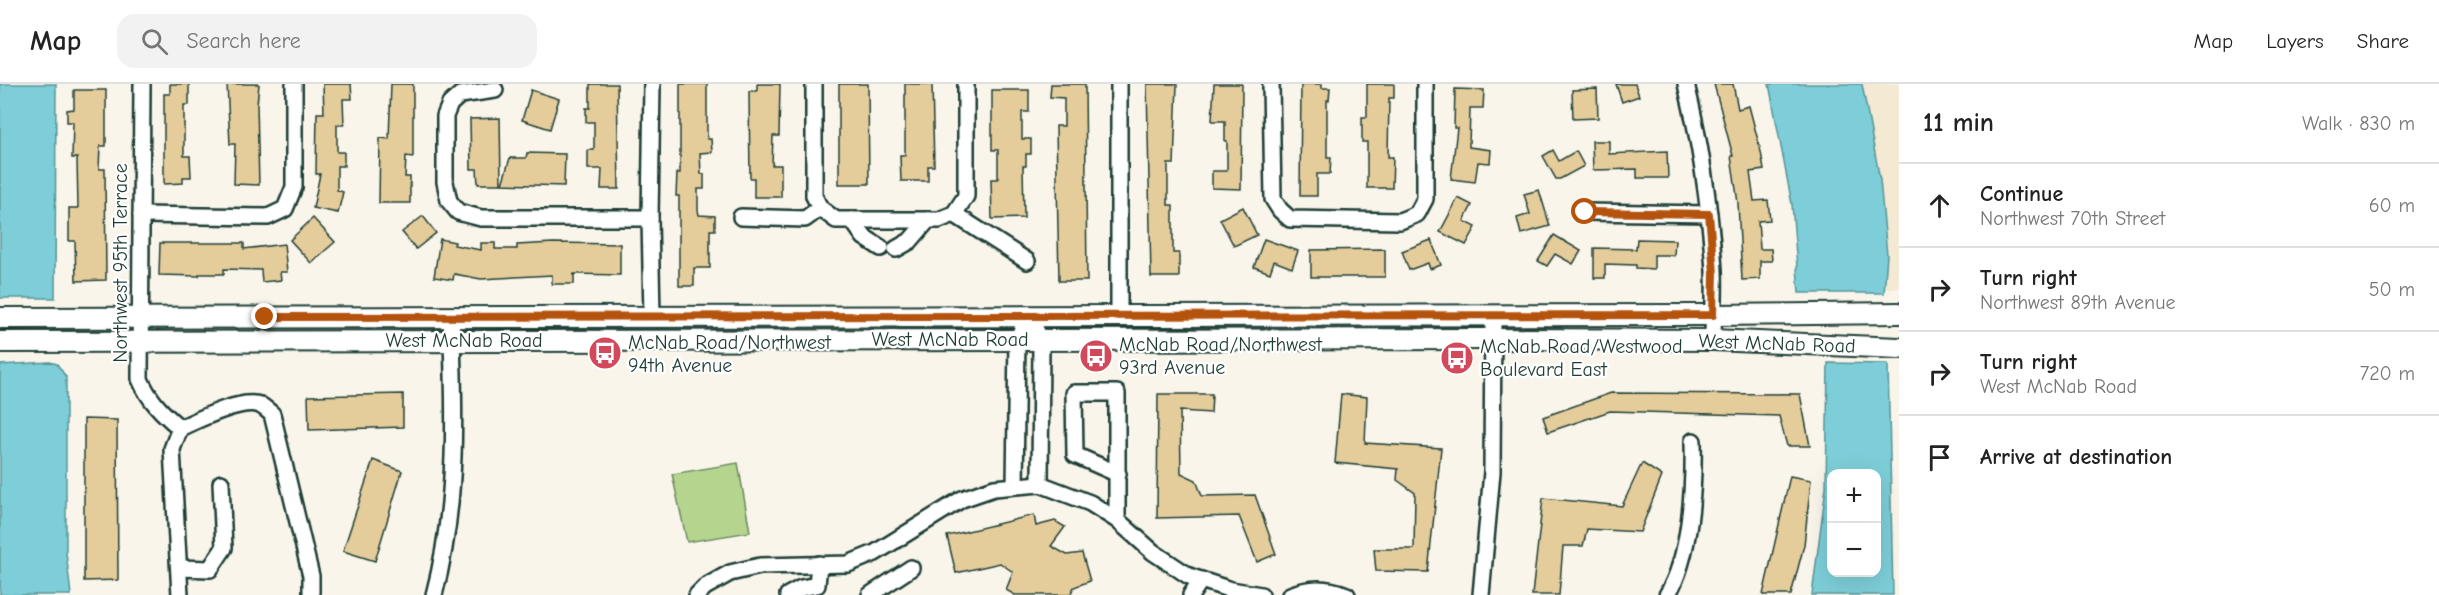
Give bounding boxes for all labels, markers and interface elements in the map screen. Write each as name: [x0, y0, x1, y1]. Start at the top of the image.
search box: [117, 14, 537, 68]
text: Map: [30, 25, 81, 57]
icon: search: [138, 25, 171, 58]
text: Search here: [186, 28, 301, 54]
text: Map: [2194, 29, 2233, 53]
text: Layers: [2266, 29, 2324, 53]
text: Share: [2357, 29, 2409, 53]
text: 11 min: [1923, 108, 1994, 138]
text: Walk · 830 m: [2302, 112, 2415, 135]
street label: Northwest 95th Terrace: [109, 163, 132, 363]
text: Continue: [1980, 181, 2063, 207]
icon: ahead: [1923, 189, 1956, 222]
text: 60 m: [2369, 194, 2415, 217]
route start: [1571, 198, 1597, 224]
text: Northwest 70th Street: [1980, 207, 2165, 230]
text: Turn right: [1980, 265, 2077, 291]
icon: right: [1923, 273, 1956, 306]
text: 50 m: [2369, 278, 2415, 301]
text: Northwest 89th Avenue: [1980, 291, 2175, 314]
route end: [251, 303, 277, 329]
street label: West McNab Road: [871, 328, 1029, 351]
street label: West McNab Road: [385, 329, 543, 352]
street label: West McNab Road: [1698, 329, 1856, 358]
place label: McNab Road/Northwest 94th Avenue: [628, 331, 832, 377]
place label: McNab Road/Northwest 93rd Avenue: [1119, 333, 1323, 379]
bus stop icon: McNab Road/Northwest 94th Avenue: [587, 335, 623, 371]
place label: McNab Road/Westwood Boulevard East: [1480, 335, 1683, 381]
bus stop icon: McNab Road/Northwest 93rd Avenue: [1078, 338, 1114, 374]
bus stop icon: McNab Road/Westwood Boulevard East: [1439, 340, 1475, 376]
text: Turn right: [1980, 349, 2077, 375]
icon: right: [1923, 357, 1956, 390]
text: 720 m: [2360, 362, 2415, 385]
text: West McNab Road: [1980, 375, 2137, 398]
icon: arrive: [1923, 441, 1956, 474]
text: Arrive at destination: [1980, 444, 2172, 470]
map controls: [1827, 469, 1881, 577]
button: +: [1827, 469, 1881, 523]
button: −: [1827, 523, 1881, 577]

